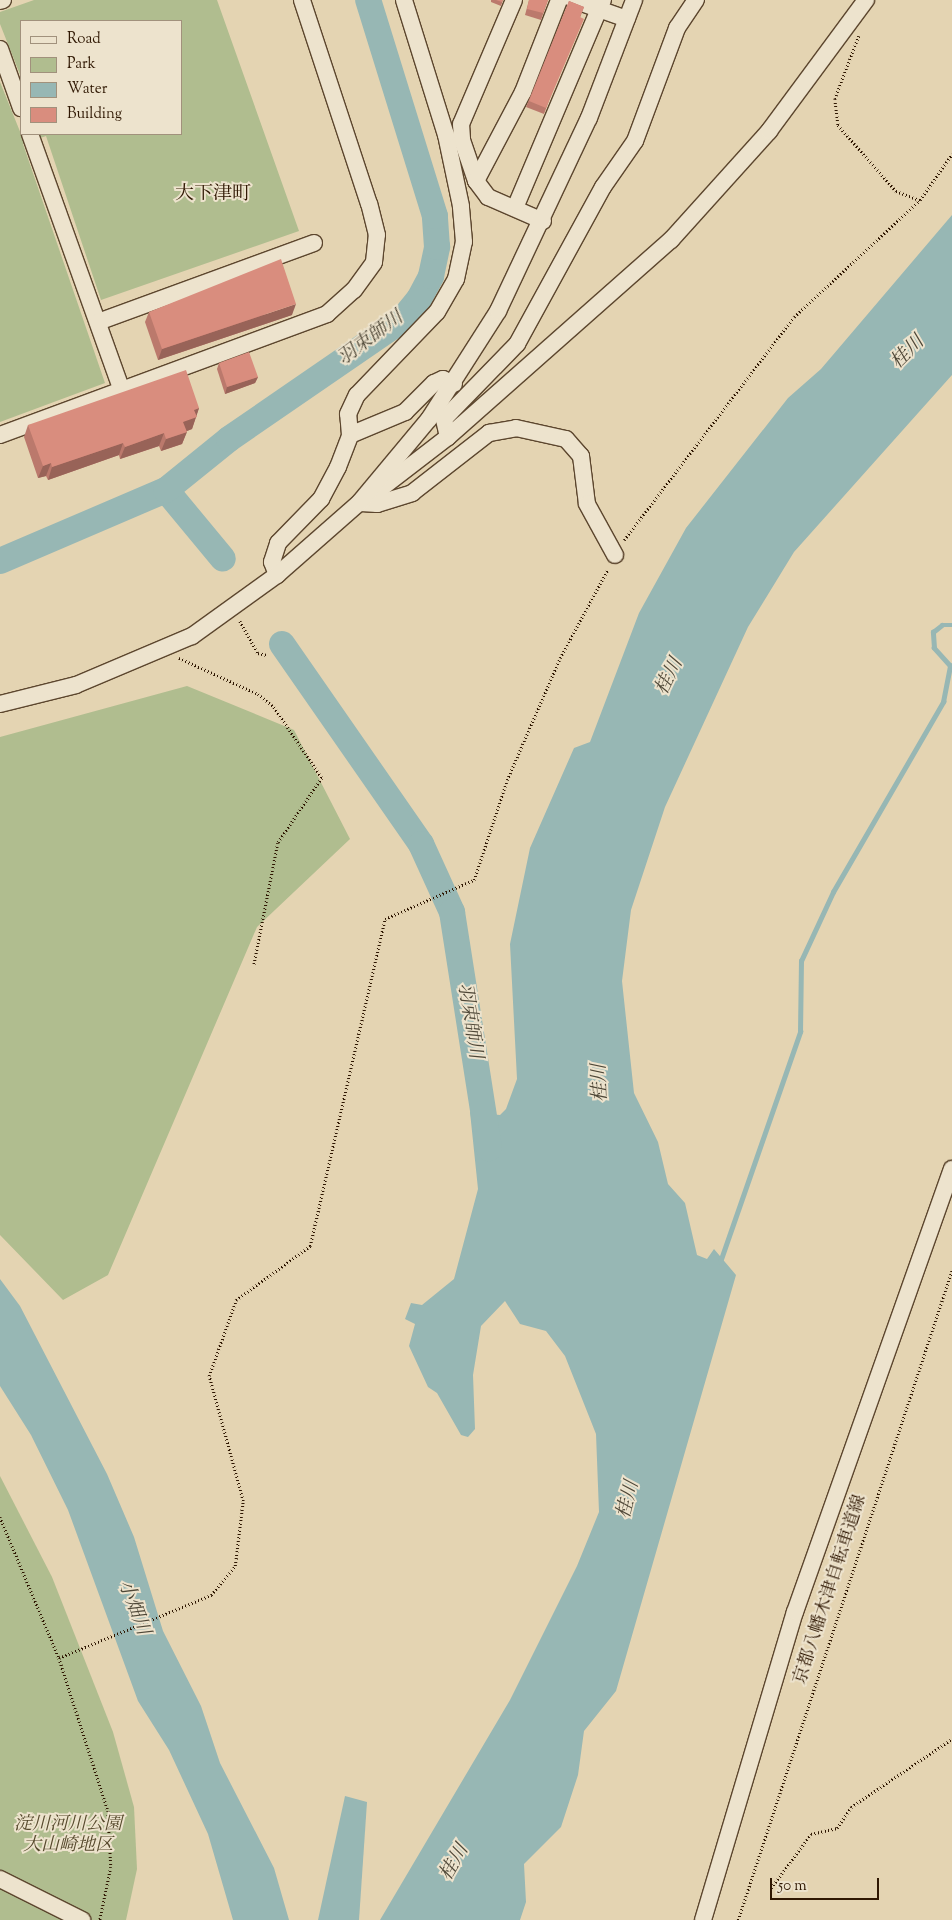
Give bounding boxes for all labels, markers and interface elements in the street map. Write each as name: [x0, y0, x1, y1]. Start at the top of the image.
legend: [20, 20, 182, 135]
text: Road: [67, 29, 101, 50]
text: Park: [67, 54, 96, 75]
text: Water: [67, 79, 107, 100]
text: Building: [67, 104, 122, 125]
district label: 大下津町: [175, 184, 251, 206]
water label: 羽束師川: [334, 307, 408, 371]
water label: 桂川: [887, 332, 929, 374]
water label: 桂川: [651, 655, 689, 699]
water label: 羽束師川: [452, 982, 486, 1060]
water label: 桂川: [589, 1064, 613, 1102]
water label: 桂川: [613, 1479, 645, 1521]
street label: 京都八幡木津自転車道線: [790, 1493, 872, 1687]
water label: 小畑川: [112, 1577, 154, 1639]
park label: 淀川河川公園 大山崎地区: [14, 1815, 122, 1858]
water label: 桂川: [436, 1841, 474, 1885]
scale bar: [772, 1868, 881, 1900]
text: 50 m: [778, 1876, 807, 1897]

